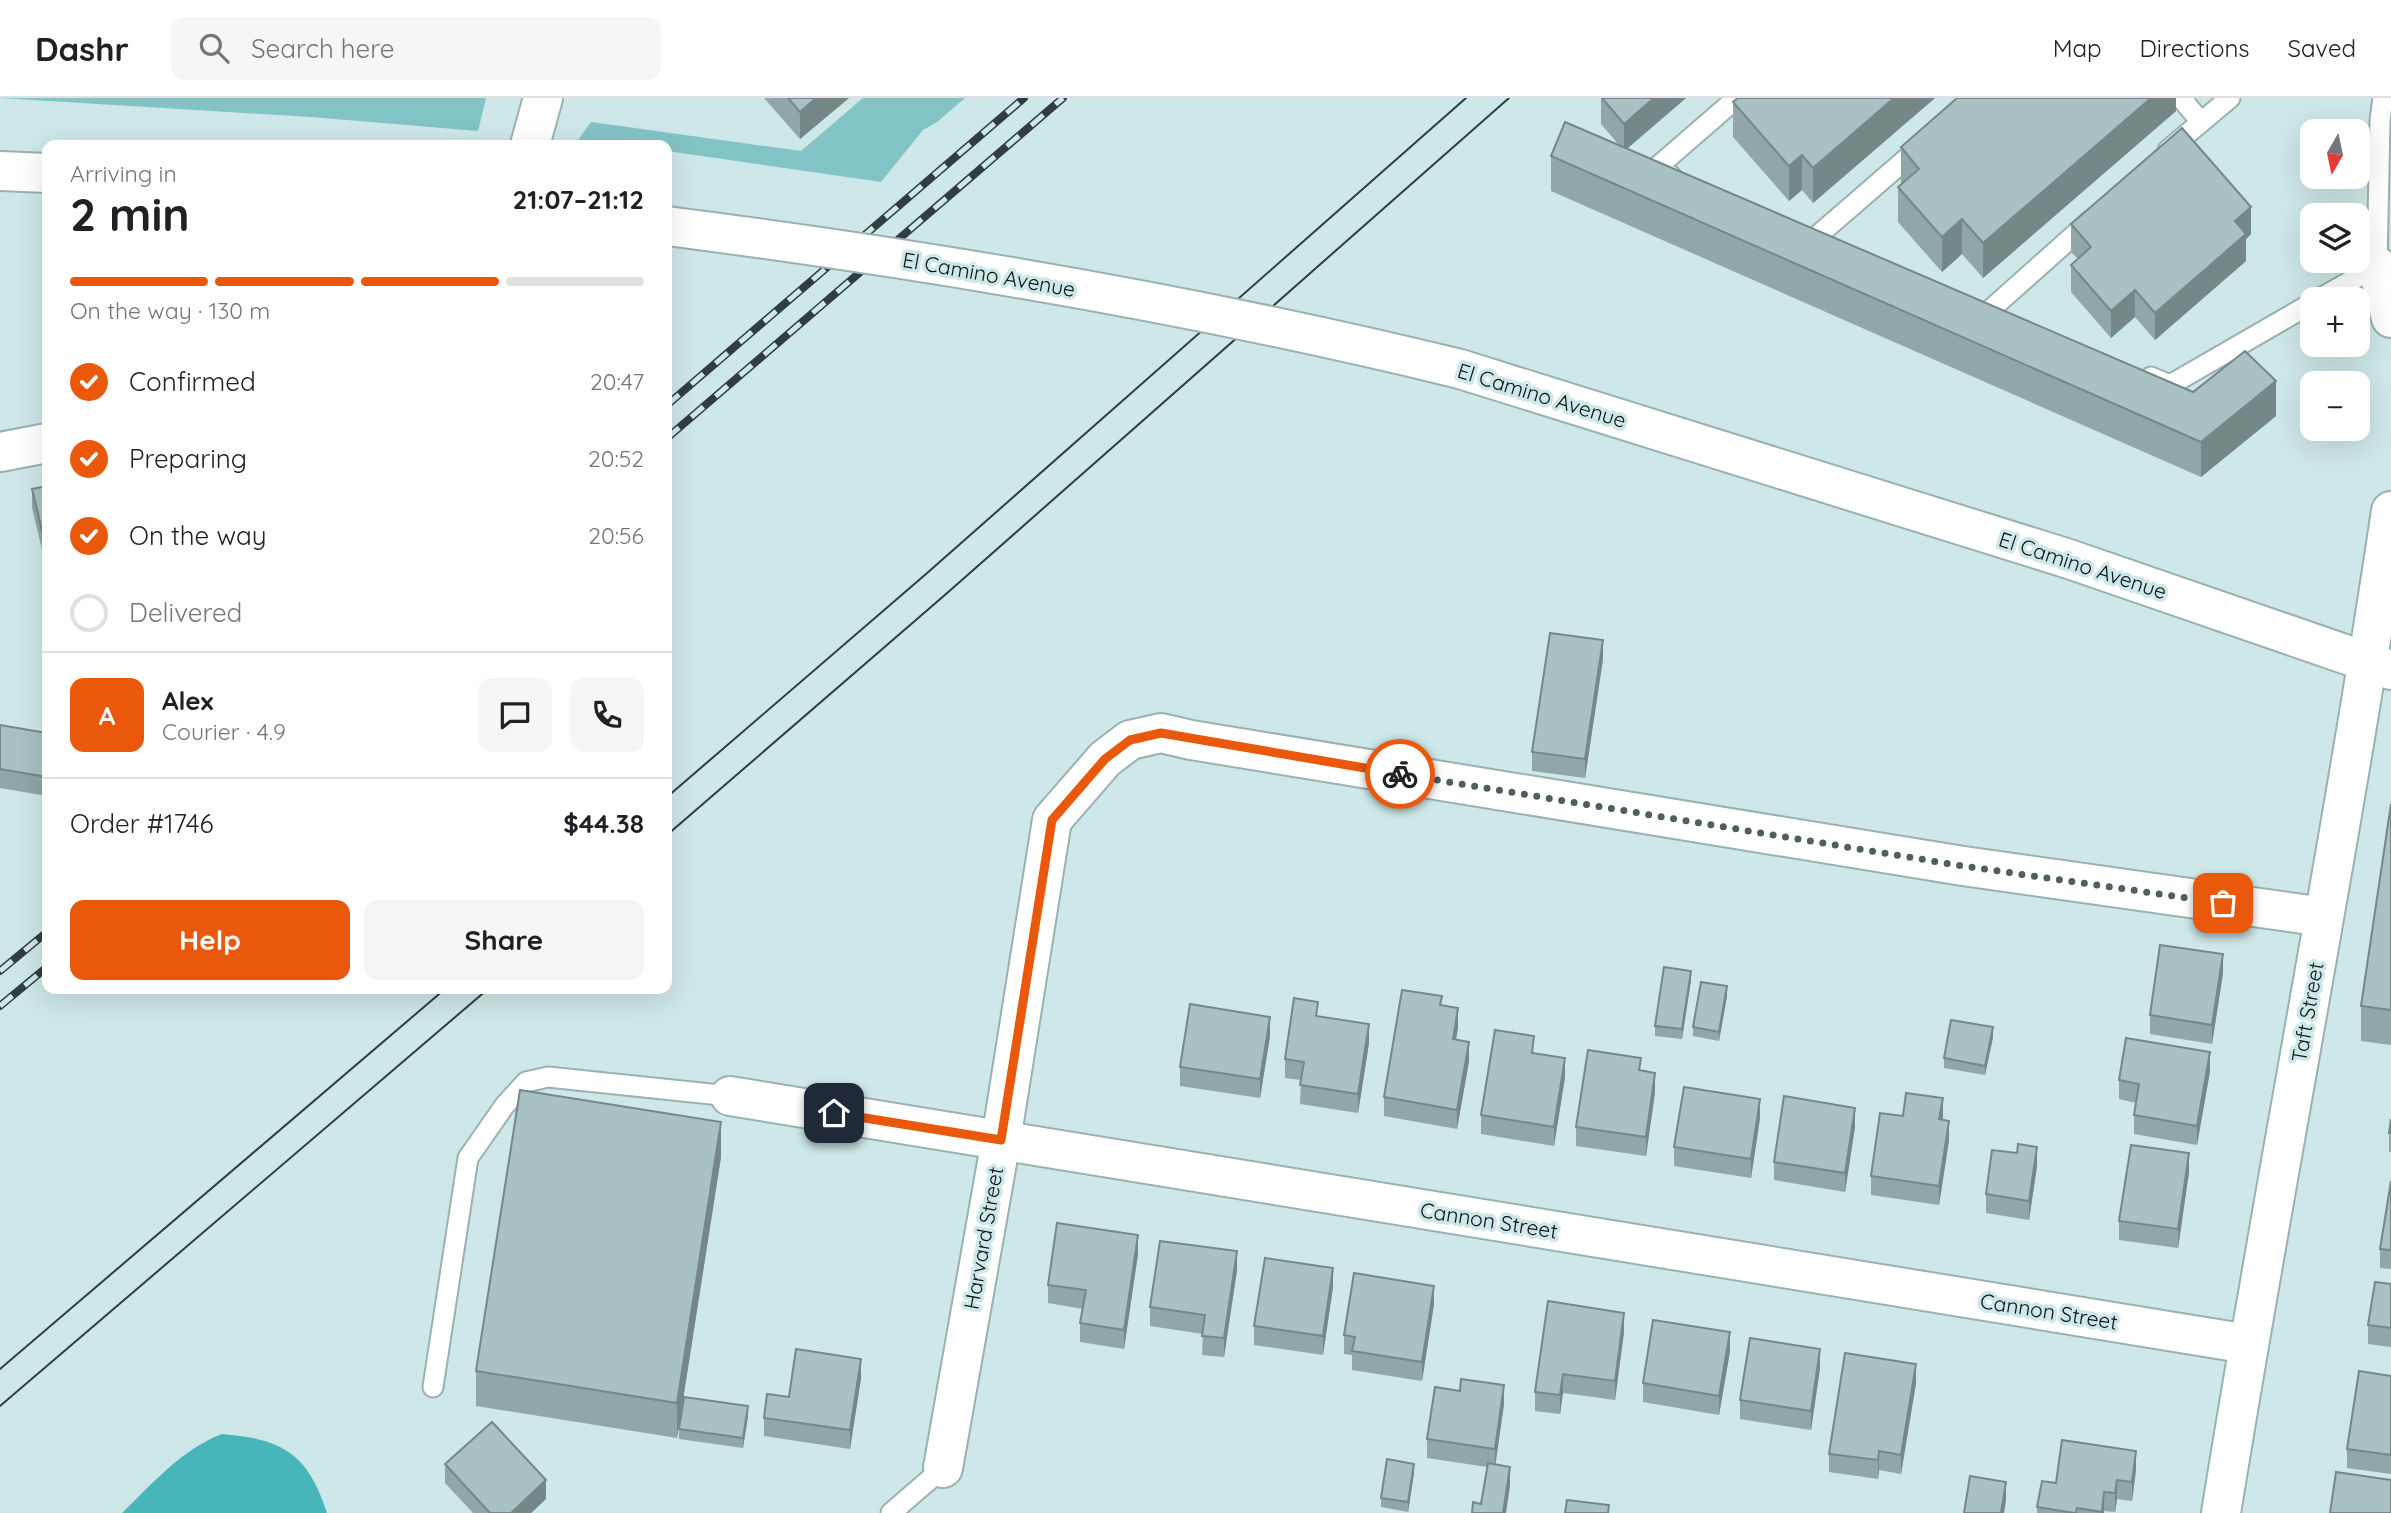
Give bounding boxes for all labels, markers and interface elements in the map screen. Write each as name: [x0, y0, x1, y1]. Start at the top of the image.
search box: [171, 17, 661, 80]
text: Dashr: [35, 28, 129, 69]
icon: search: [195, 29, 233, 67]
text: Search here: [251, 32, 394, 65]
text: Map: [2053, 33, 2102, 63]
text: Directions: [2140, 33, 2250, 63]
text: Saved: [2288, 33, 2356, 63]
north arrow: [2300, 119, 2370, 189]
map controls: [2300, 119, 2370, 441]
text: Arriving in: [70, 159, 177, 188]
text: 21:07–21:12: [512, 183, 644, 216]
text: 2 min: [70, 185, 190, 243]
button: layers: [2300, 203, 2370, 273]
street label: El Camino Avenue: [901, 246, 1077, 302]
button: +: [2300, 287, 2370, 357]
text: On the way · 130 m: [70, 296, 270, 325]
street label: El Camino Avenue: [1455, 357, 1629, 433]
icon: check: [70, 363, 108, 401]
text: Confirmed: [129, 365, 256, 398]
text: 20:47: [590, 367, 644, 396]
button: −: [2300, 371, 2370, 441]
icon: check: [70, 440, 108, 478]
text: Preparing: [129, 442, 247, 475]
text: 20:52: [588, 444, 644, 473]
icon: check: [70, 517, 108, 555]
text: On the way: [129, 519, 267, 552]
text: 20:56: [588, 521, 644, 550]
street label: El Camino Avenue: [1996, 526, 2170, 604]
text: Delivered: [129, 596, 242, 629]
button: chat: [478, 678, 552, 752]
button: phone: [570, 678, 644, 752]
text: Alex: [162, 684, 213, 717]
text: A: [99, 699, 115, 732]
text: Courier · 4.9: [162, 717, 286, 746]
courier: [1365, 739, 1435, 809]
icon: bike: [1381, 755, 1419, 793]
text: Order #1746: [70, 807, 214, 840]
text: $44.38: [563, 807, 644, 840]
pin: [2193, 873, 2253, 933]
icon: bag: [2204, 884, 2242, 922]
button: Help: [70, 900, 350, 980]
button: Share: [364, 900, 644, 980]
street label: Taft Street: [2285, 960, 2329, 1064]
pin: [804, 1083, 864, 1143]
icon: home: [815, 1094, 853, 1132]
street label: Harvard Street: [958, 1165, 1008, 1311]
street label: Cannon Street: [1418, 1196, 1560, 1244]
street label: Cannon Street: [1978, 1287, 2120, 1335]

